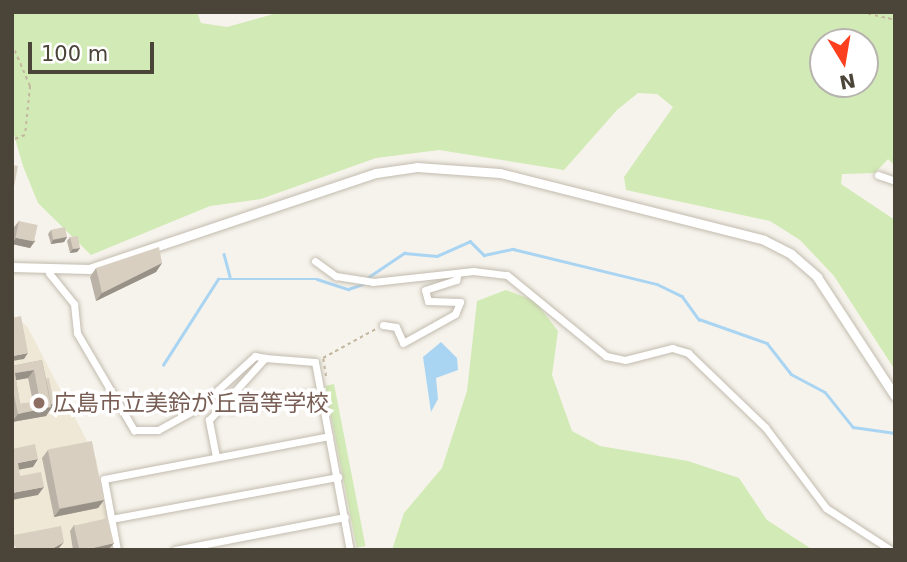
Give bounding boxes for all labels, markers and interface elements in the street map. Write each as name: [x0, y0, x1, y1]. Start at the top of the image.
scale bar: [32, 28, 158, 72]
north arrow: [809, 28, 879, 98]
text: 100 m: [41, 42, 108, 66]
text: N: [838, 69, 858, 94]
place label: 広島市立美鈴が丘高等学校: [53, 389, 329, 417]
marker: 広島市立美鈴が丘高等学校: [31, 395, 47, 411]

